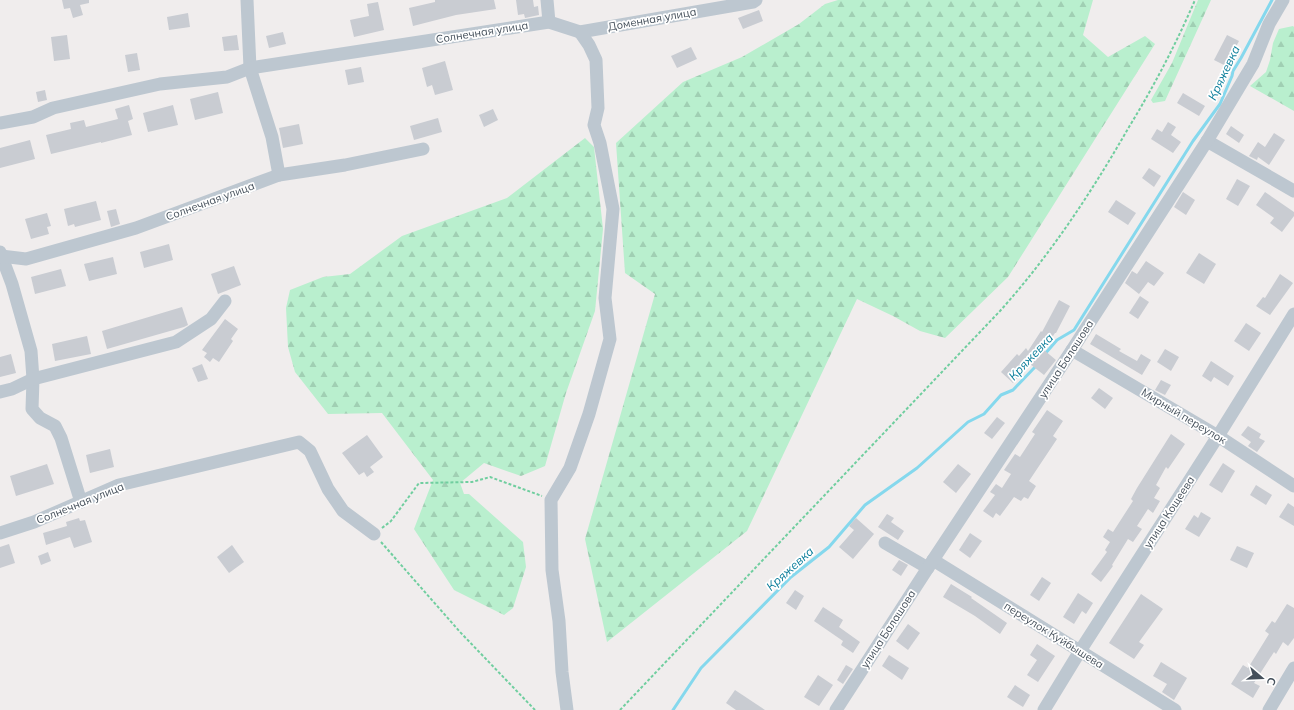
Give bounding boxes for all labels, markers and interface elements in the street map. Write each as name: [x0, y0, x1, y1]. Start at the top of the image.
street label: Доменная улица: [607, 4, 697, 34]
street label: Солнечная улица: [435, 18, 529, 46]
water label: Кряжевка: [1204, 43, 1243, 103]
street label: Солнечная улица: [164, 178, 256, 224]
street label: улица Балашова: [1035, 317, 1097, 401]
water label: Кряжевка: [1005, 330, 1056, 383]
street label: Мирный переулок: [1139, 385, 1229, 447]
street label: улица Кощеева: [1141, 473, 1197, 551]
street label: Солнечная улица: [34, 479, 126, 527]
water label: Кряжевка: [763, 543, 816, 594]
street label: улица Балашова: [857, 587, 919, 671]
street label: переулок Куйбышева: [1002, 599, 1106, 671]
north arrow: [1242, 658, 1282, 698]
text: С: [1263, 675, 1279, 688]

